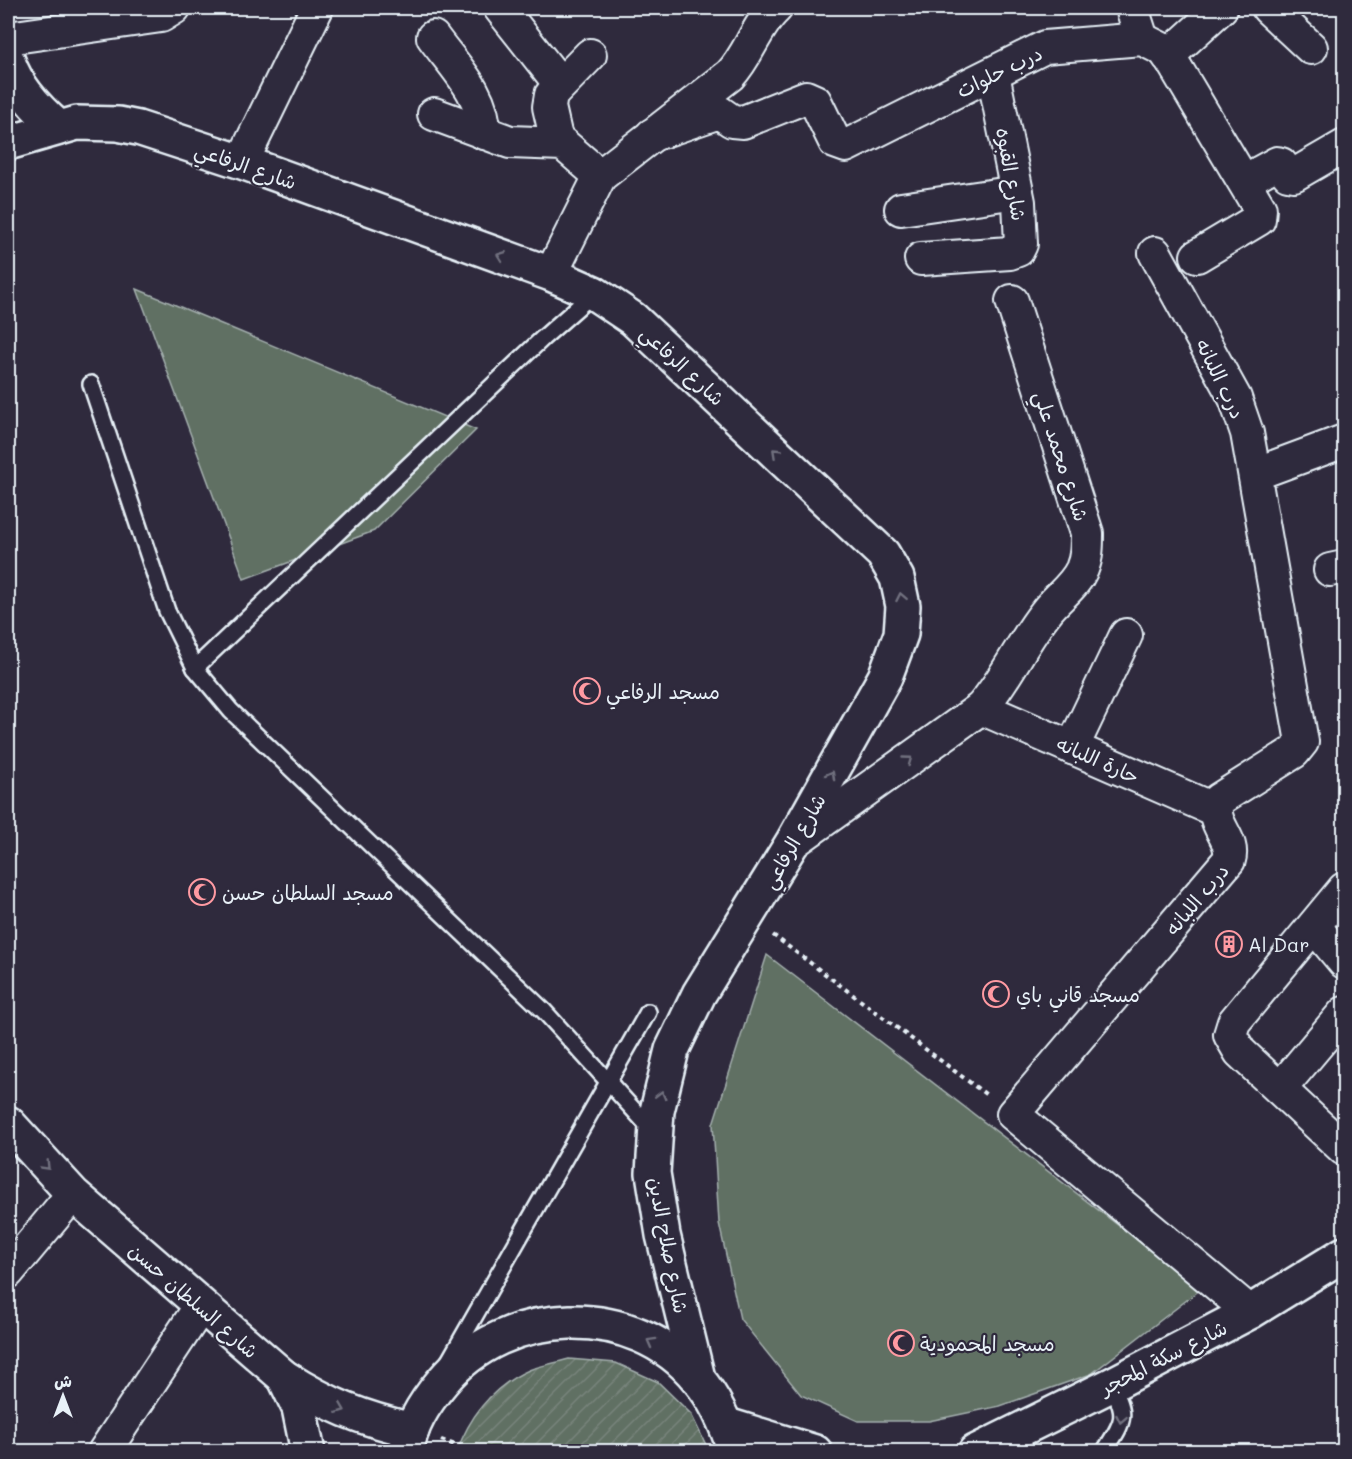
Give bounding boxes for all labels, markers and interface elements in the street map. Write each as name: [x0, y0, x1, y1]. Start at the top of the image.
street label: درب حلوات: [952, 39, 1047, 105]
street label: شارع القبوه: [989, 125, 1033, 223]
street label: شارع الرفاعي: [190, 135, 300, 200]
one-way arrow: [496, 251, 507, 264]
street label: شارع الرفاعي: [631, 319, 731, 415]
street label: درب اللبانه: [1190, 333, 1252, 423]
street label: شارع محمد علي: [1023, 388, 1095, 526]
one-way arrow: [772, 448, 783, 459]
one-way arrow: [895, 592, 908, 602]
mosque icon: مسجد الرفاعي: [572, 676, 602, 706]
place label: مسجد الرفاعي: [606, 678, 720, 710]
street label: حارة اللبانه: [1052, 729, 1144, 789]
one-way arrow: [902, 756, 913, 767]
one-way arrow: [823, 770, 835, 781]
street label: شارع الرفاعي: [755, 789, 836, 896]
street label: درب اللبانه: [1158, 858, 1234, 940]
mosque icon: مسجد السلطان حسن: [187, 877, 217, 907]
place label: مسجد السلطان حسن: [222, 879, 394, 905]
building icon: Al Dar: [1214, 929, 1244, 959]
place label: Al Dar: [1248, 931, 1310, 957]
mosque icon: مسجد قاني باي: [981, 979, 1011, 1009]
place label: مسجد قاني باي: [1016, 981, 1140, 1013]
one-way arrow: [653, 1090, 666, 1100]
one-way arrow: [39, 1159, 50, 1170]
street label: شارع صلاح الدين: [641, 1175, 695, 1316]
street label: شارع السلطان حسن: [122, 1237, 264, 1365]
street label: شارع سكة المحجر: [1093, 1314, 1232, 1403]
mosque icon: مسجد المحمودية: [886, 1328, 916, 1358]
place label: مسجد المحمودية: [920, 1330, 1055, 1356]
one-way arrow: [647, 1338, 657, 1349]
north arrow: [33, 1366, 93, 1426]
text: ش: [54, 1370, 72, 1391]
one-way arrow: [335, 1402, 346, 1414]
one-way arrow: [1115, 1414, 1128, 1424]

